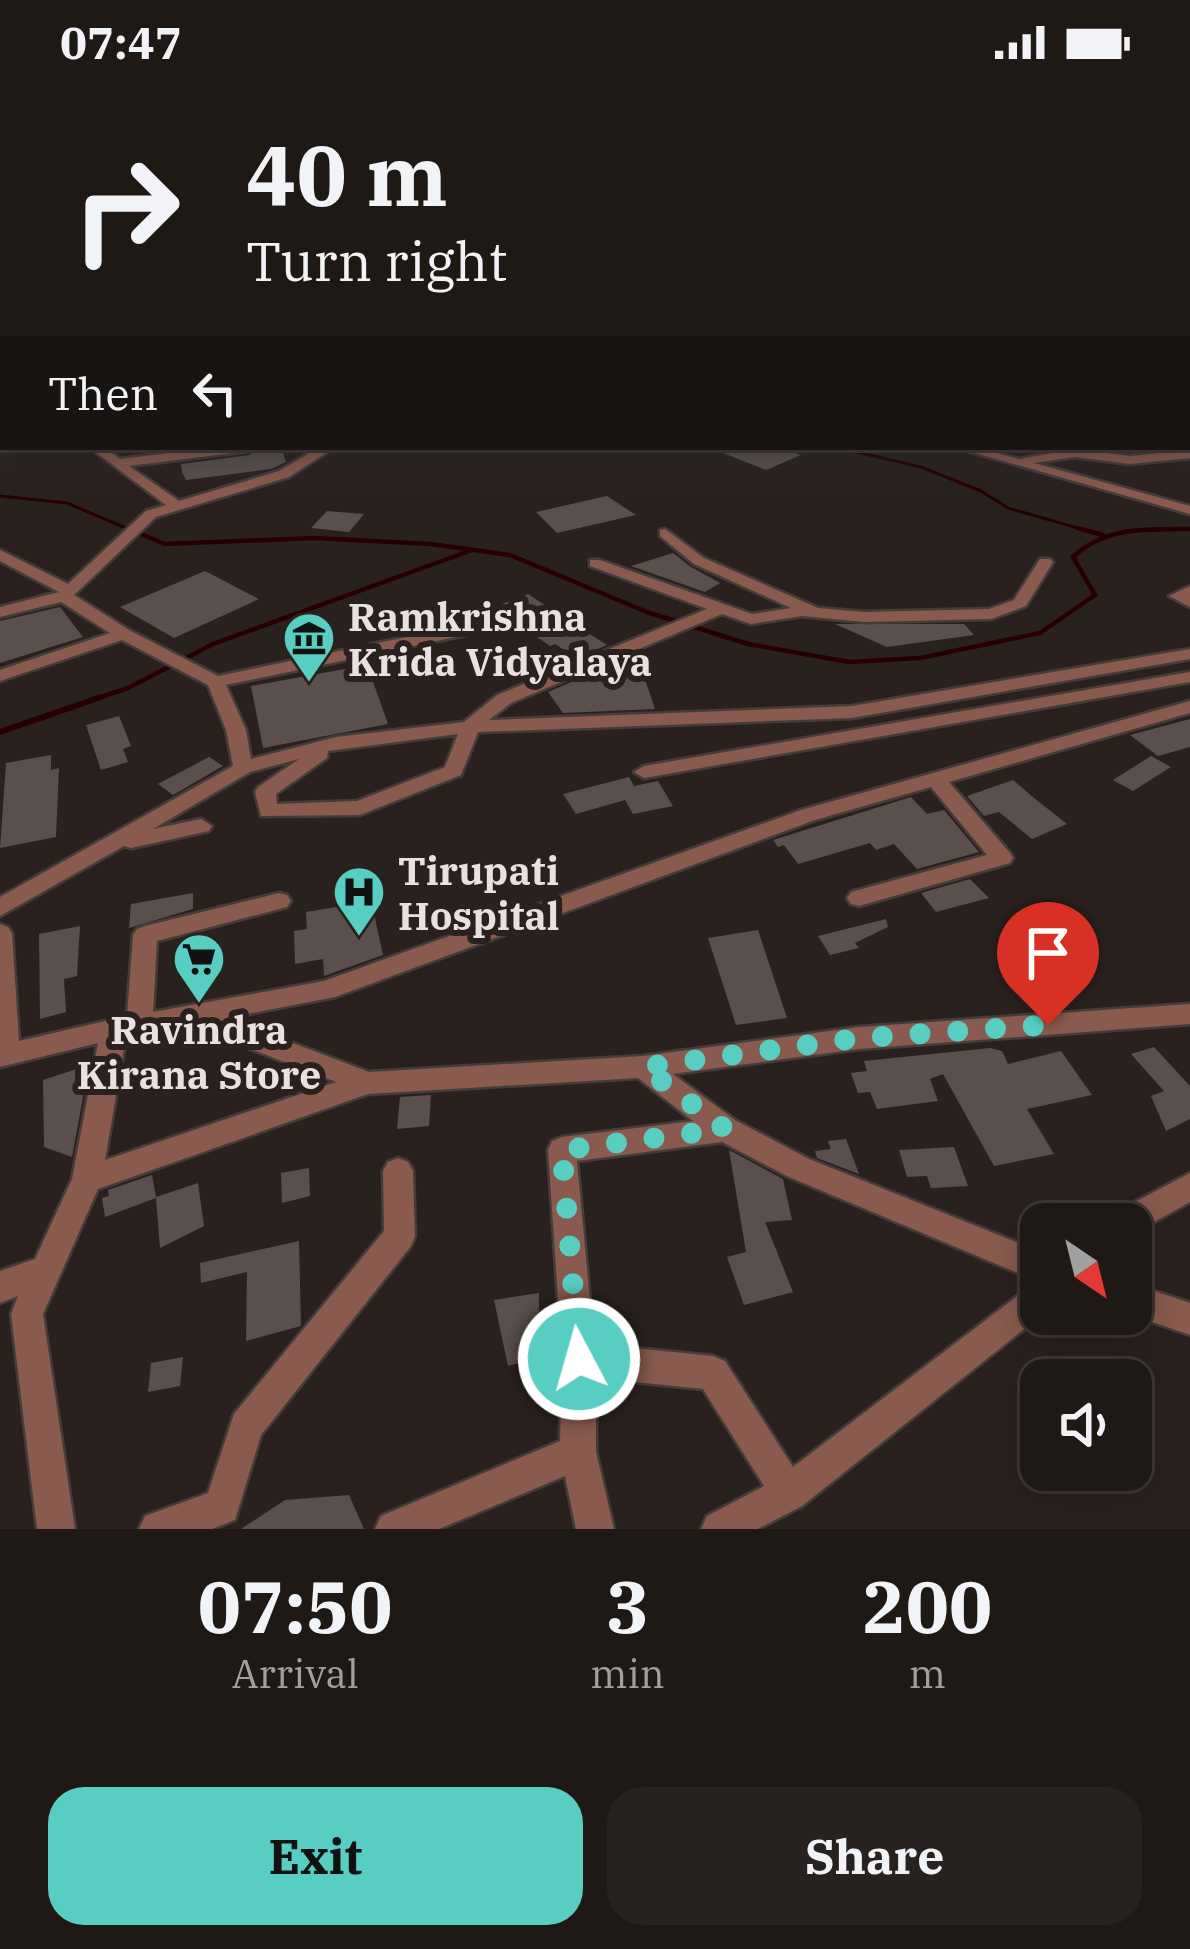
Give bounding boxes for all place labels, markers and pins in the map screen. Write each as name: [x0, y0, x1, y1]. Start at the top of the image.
place label: Ramkrishna Krida Vidyalaya: [348, 591, 652, 687]
museum icon: Ramkrishna Krida Vidyalaya: [281, 610, 337, 684]
place label: Tirupati Hospital: [398, 845, 559, 941]
hospital icon: Tirupati Hospital: [331, 864, 387, 938]
pin: [997, 902, 1099, 1025]
supermarket icon: Ravindra Kirana Store: [171, 931, 227, 1005]
place label: Ravindra Kirana Store: [77, 1004, 321, 1100]

